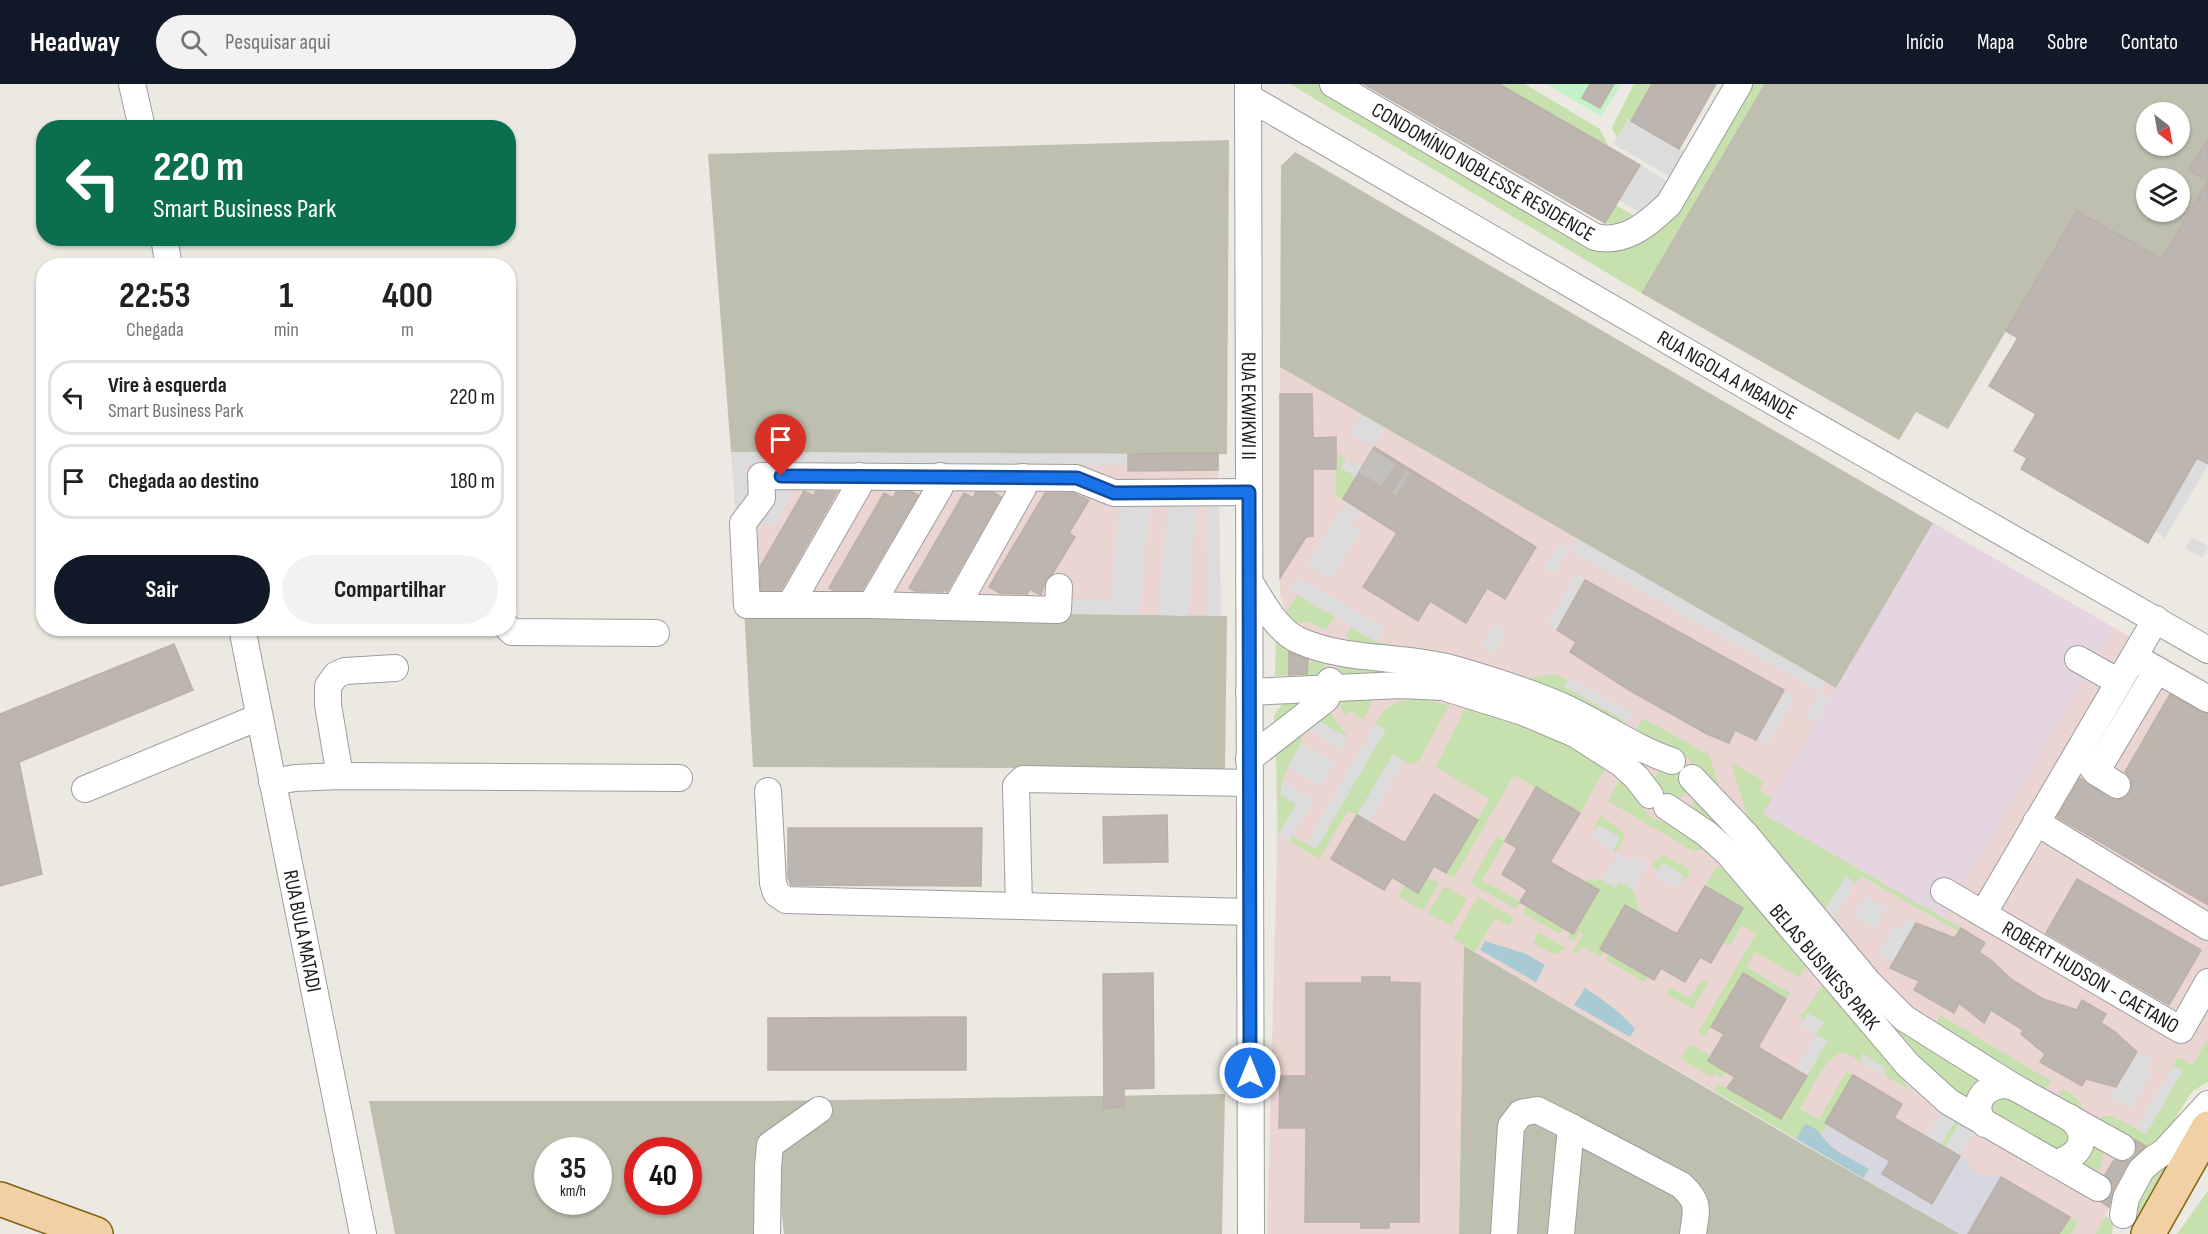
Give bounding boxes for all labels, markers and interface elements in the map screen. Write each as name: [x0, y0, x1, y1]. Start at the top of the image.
search box: [156, 15, 576, 69]
text: Headway: [30, 26, 120, 59]
icon: search: [177, 26, 210, 59]
text: Pesquisar aqui: [225, 29, 330, 56]
text: Início: [1906, 30, 1944, 55]
text: Mapa: [1977, 30, 2014, 55]
text: Sobre: [2047, 30, 2088, 55]
text: Contato: [2121, 30, 2178, 55]
street label: CONDOMÍNIO NOBLESSE RESIDENCE: [1367, 97, 1599, 247]
north arrow: [2136, 102, 2190, 156]
map controls: [2136, 102, 2190, 222]
text: 220 m: [153, 142, 244, 193]
icon: left: [54, 144, 132, 222]
button: layers: [2136, 168, 2190, 222]
text: Smart Business Park: [153, 193, 336, 225]
text: 22:53: [119, 275, 191, 318]
text: 1: [279, 275, 293, 318]
text: 400: [382, 275, 433, 318]
text: Chegada: [126, 318, 184, 342]
text: min: [274, 318, 299, 342]
text: m: [401, 318, 414, 342]
street label: RUA NGOLA A MBANDE: [1653, 325, 1801, 425]
street label: RUA EKWIKWI II: [1236, 352, 1261, 460]
text: Vire à esquerda: [108, 372, 227, 399]
icon: left: [57, 381, 90, 414]
text: 220 m: [449, 384, 495, 411]
text: Smart Business Park: [108, 399, 244, 423]
pin: [755, 414, 806, 476]
icon: arrive: [764, 423, 797, 456]
icon: arrive: [57, 465, 90, 498]
text: Chegada ao destino: [108, 468, 259, 495]
text: 180 m: [450, 468, 495, 495]
button: Sair: [54, 555, 270, 624]
button: Compartilhar: [282, 555, 498, 624]
street label: RUA BULA MATADI: [278, 868, 327, 994]
street label: BELAS BUSINESS PARK: [1764, 899, 1885, 1035]
street label: ROBERT HUDSON - CAETANO: [1998, 915, 2183, 1039]
position arrow: [1218, 1041, 1282, 1105]
speed limit sign: 40: [624, 1137, 702, 1215]
text: 35: [560, 1151, 586, 1187]
text: km/h: [560, 1182, 586, 1201]

